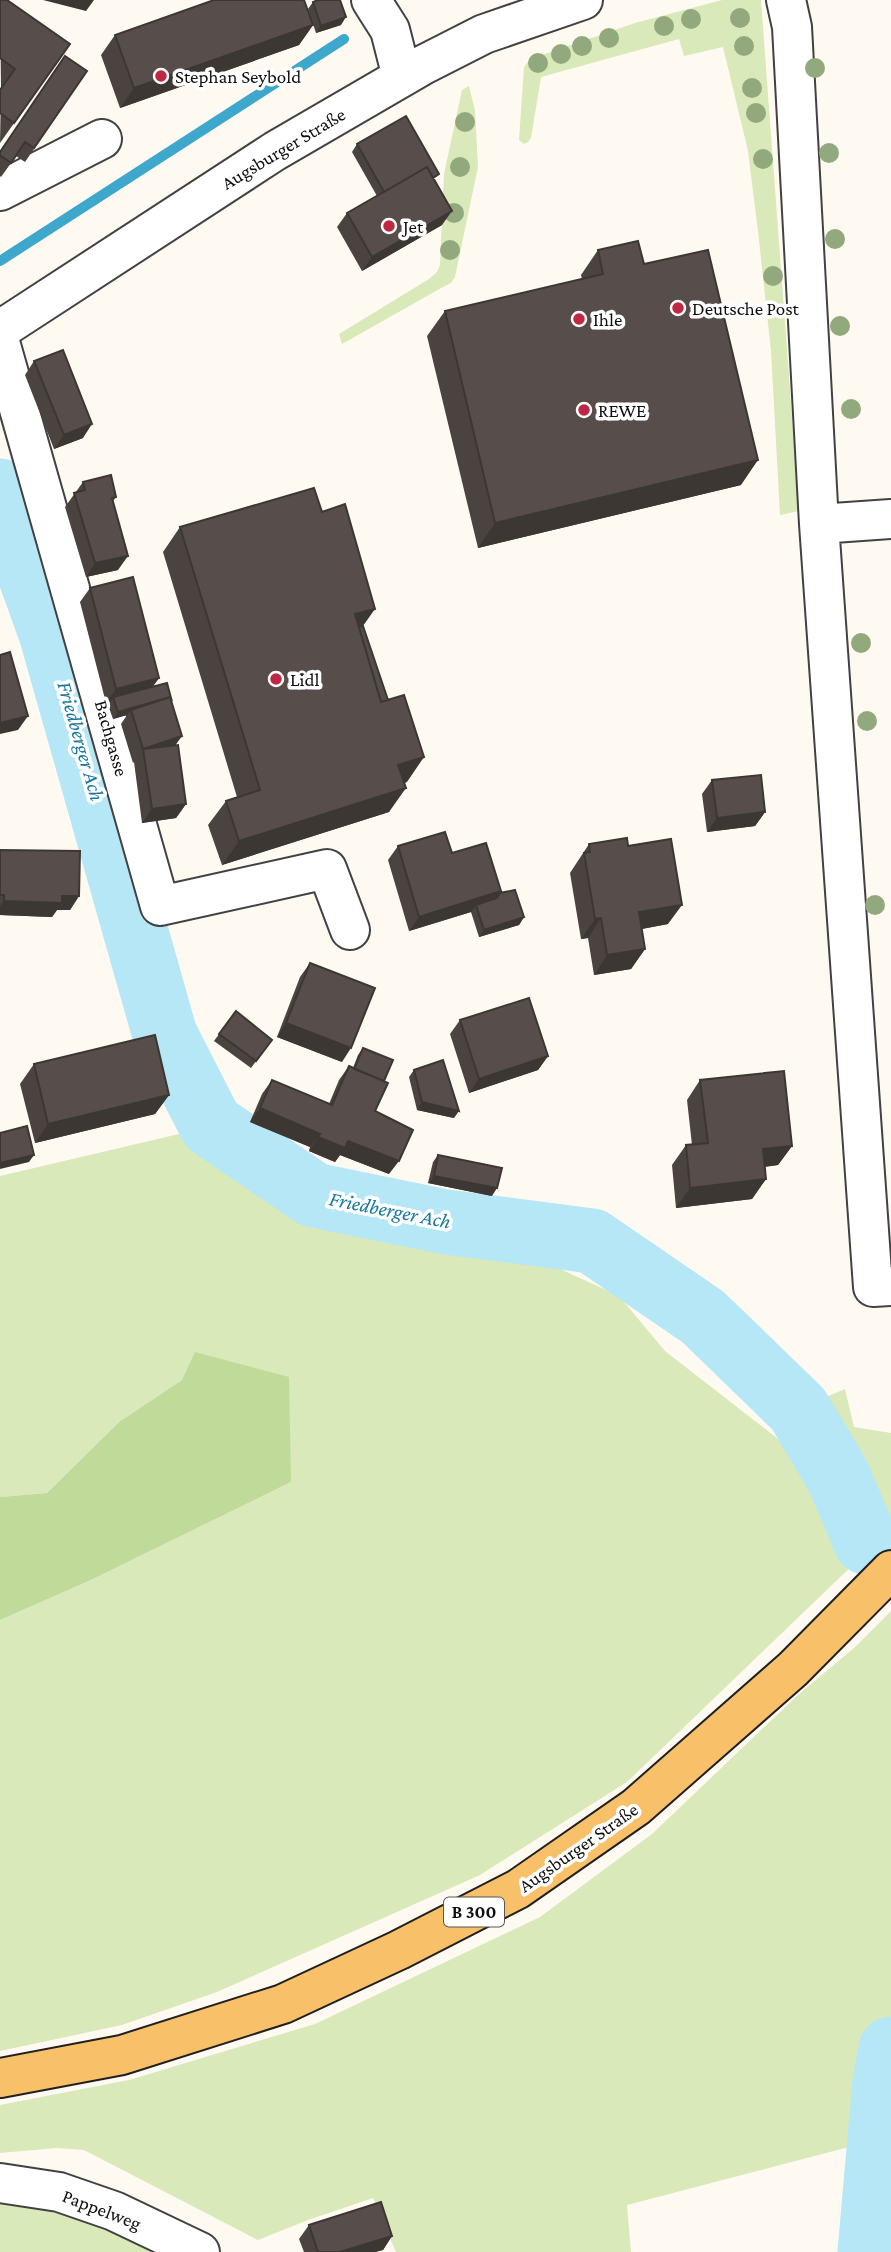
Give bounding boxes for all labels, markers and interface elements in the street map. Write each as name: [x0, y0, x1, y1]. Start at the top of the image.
place label: Stephan Seybold: [175, 66, 301, 87]
marker: Stephan Seybold: [153, 68, 169, 84]
street label: Augsburger Straße: [218, 103, 349, 194]
place label: Jet: [401, 216, 424, 237]
marker: Jet: [381, 218, 397, 234]
place label: Deutsche Post: [692, 298, 800, 319]
marker: Deutsche Post: [670, 300, 686, 316]
place label: Ihle: [593, 309, 622, 330]
marker: Ihle: [571, 311, 587, 327]
place label: REWE: [598, 400, 646, 421]
marker: REWE: [576, 402, 592, 418]
place label: Lidl: [290, 669, 319, 690]
marker: Lidl: [268, 671, 284, 687]
water label: Friedberger Ach: [52, 678, 110, 804]
street label: Bachgasse: [91, 698, 132, 779]
water label: Friedberger Ach: [327, 1186, 453, 1234]
street label: Augsburger Straße: [515, 1799, 642, 1896]
road number: B 300: [444, 1898, 504, 1926]
street label: Pappelweg: [59, 2185, 144, 2234]

